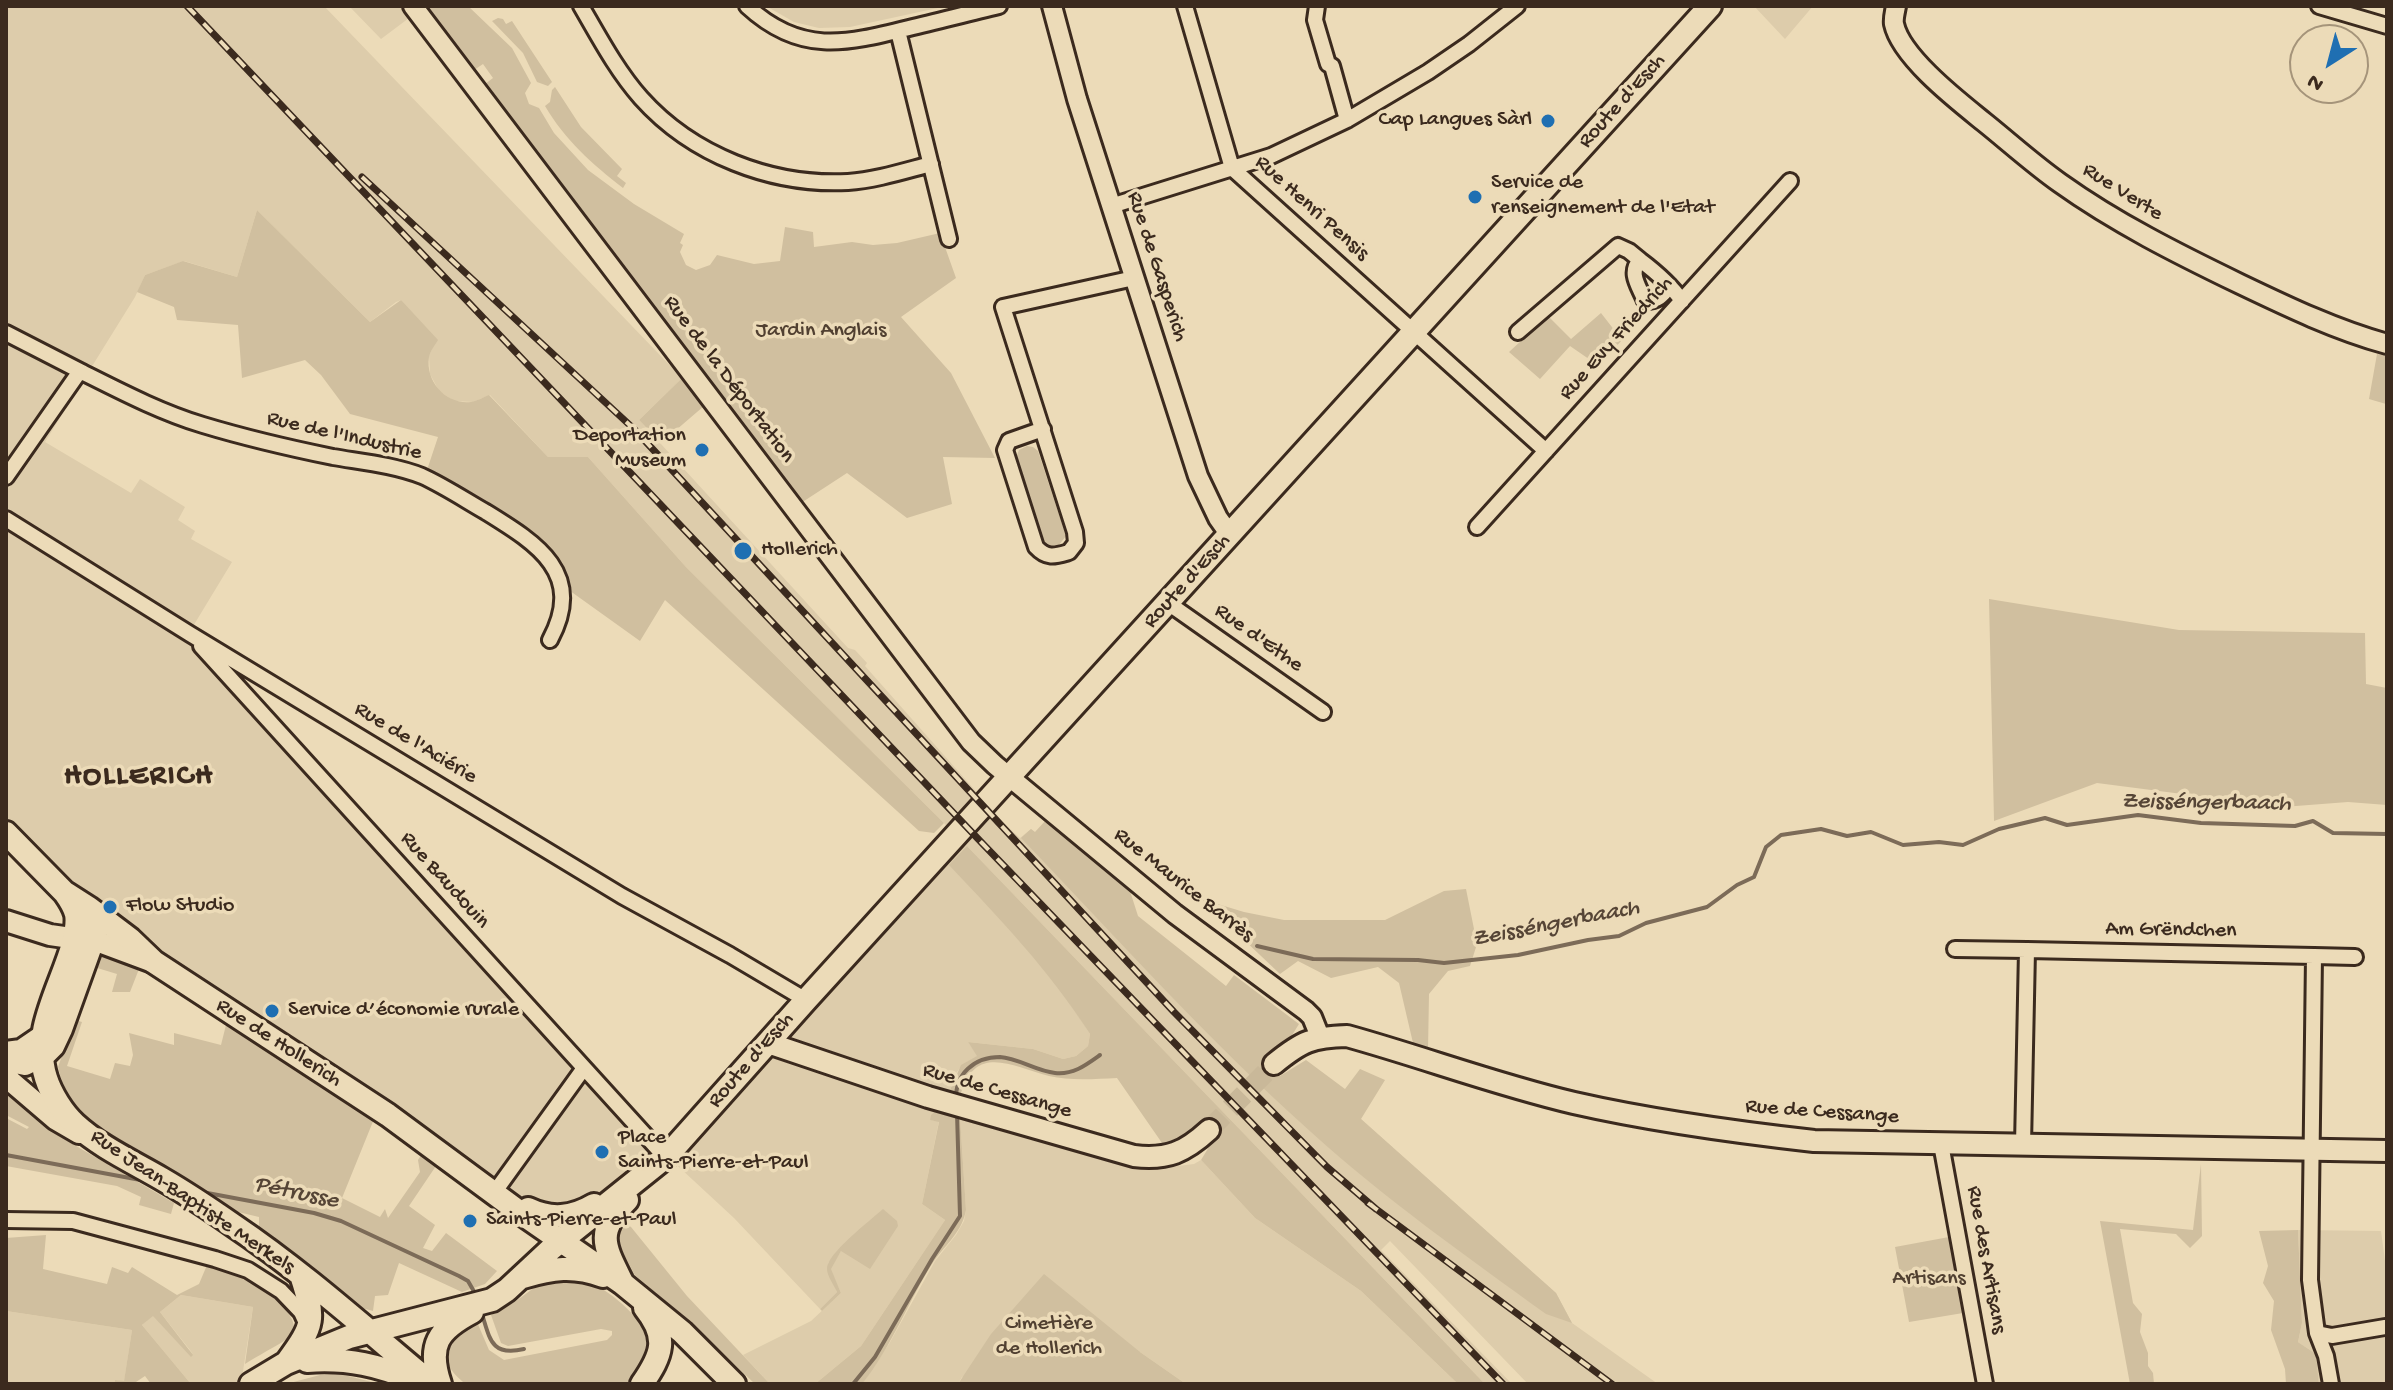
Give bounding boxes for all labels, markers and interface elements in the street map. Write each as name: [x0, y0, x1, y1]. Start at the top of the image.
north arrow: [2289, 24, 2369, 104]
street label: Route d'Esch: [1574, 49, 1672, 155]
text: N: [2303, 67, 2330, 97]
place label: Cap Langues Sàrl: [1379, 108, 1532, 134]
marker: Cap Langues Sàrl: [1539, 112, 1557, 130]
street label: Rue Henri Pensis: [1248, 151, 1374, 267]
street label: Rue Verte: [2077, 158, 2167, 228]
place label: Service de renseignement de l'Etat: [1491, 171, 1715, 222]
marker: Service de renseignement de l'Etat: [1466, 188, 1484, 206]
street label: Rue de Gasperich: [1119, 189, 1193, 345]
street label: Rue Evy Friedrich: [1554, 272, 1680, 406]
street label: Rue de la Déportation: [656, 291, 800, 469]
park label: Jardin Anglais: [756, 319, 886, 345]
street label: Rue de l'Industrie: [264, 406, 424, 468]
place label: Deportation Museum: [573, 424, 686, 476]
marker: Deportation Museum: [693, 441, 711, 459]
street label: Route d'Esch: [1139, 529, 1237, 635]
place label: Hollerich: [761, 538, 838, 564]
marker: Hollerich: [732, 540, 754, 562]
street label: Rue d'Ethe: [1208, 599, 1308, 679]
street label: Rue de l'Aciérie: [349, 697, 481, 791]
district label: HOLLERICH: [64, 760, 214, 796]
water label: Zeisséngerbaach: [2121, 788, 2291, 820]
street label: Rue Maurice Barrès: [1107, 823, 1259, 949]
street label: Rue Baudouin: [393, 827, 495, 935]
place label: Flow Studio: [126, 894, 234, 920]
water label: Zeisséngerbaach: [1470, 895, 1642, 955]
marker: Flow Studio: [101, 898, 119, 916]
street label: Am Grëndchen: [2105, 917, 2237, 945]
street label: Rue de Hollerich: [210, 994, 346, 1094]
place label: Service d’économie rurale: [288, 998, 519, 1024]
marker: Service d’économie rurale: [263, 1002, 281, 1020]
street label: Route d'Esch: [703, 1008, 801, 1114]
street label: Rue de Cessange: [919, 1058, 1075, 1126]
street label: Rue de Cessange: [1744, 1094, 1900, 1132]
street label: Rue Jean-Baptiste Merkels: [85, 1125, 299, 1281]
place label: Place Saints-Pierre-et-Paul: [618, 1126, 808, 1178]
marker: Place Saints-Pierre-et-Paul: [593, 1143, 611, 1161]
water label: Pétrusse: [251, 1171, 341, 1217]
street label: Rue des Artisans: [1959, 1184, 2011, 1336]
place label: Saints-Pierre-et-Paul: [486, 1208, 676, 1234]
marker: Saints-Pierre-et-Paul: [461, 1212, 479, 1230]
park label: Artisans: [1892, 1267, 1966, 1293]
park label: Cimetière de Hollerich: [996, 1312, 1102, 1364]

